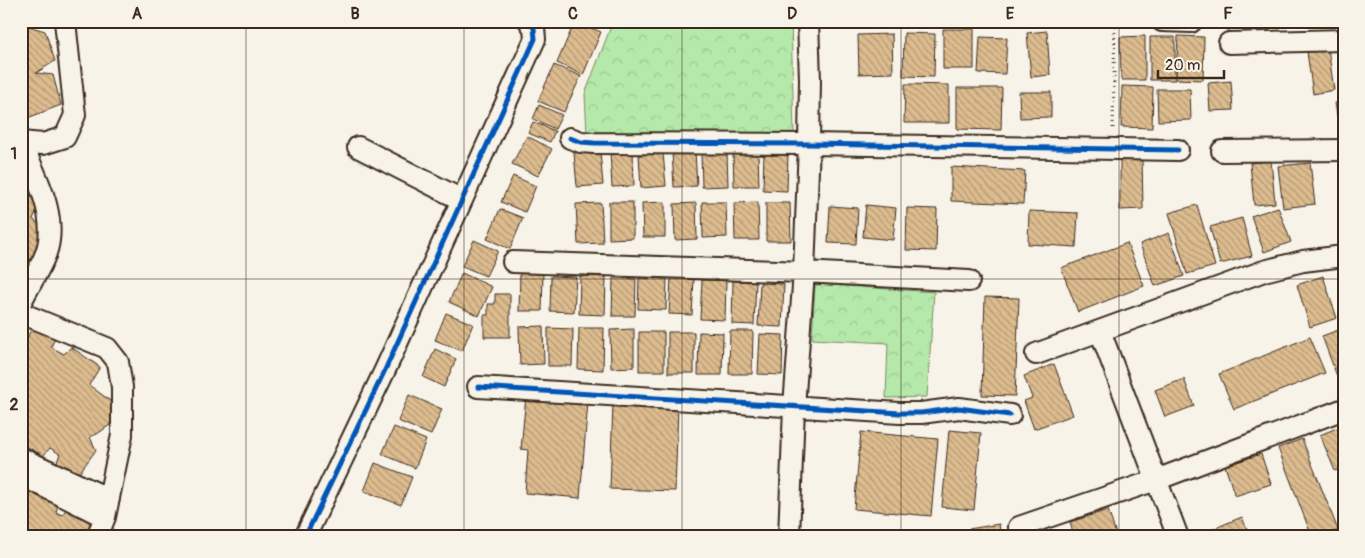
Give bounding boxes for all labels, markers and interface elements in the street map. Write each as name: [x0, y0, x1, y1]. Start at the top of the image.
text: A: [132, 4, 143, 24]
text: B: [350, 4, 360, 24]
text: C: [568, 4, 578, 24]
text: D: [787, 4, 797, 24]
text: E: [1006, 4, 1015, 24]
text: F: [1223, 4, 1233, 24]
scale bar: [1158, 48, 1224, 80]
text: 20 m: [1165, 56, 1200, 75]
text: 1: [11, 144, 17, 164]
text: 2: [10, 395, 19, 415]

